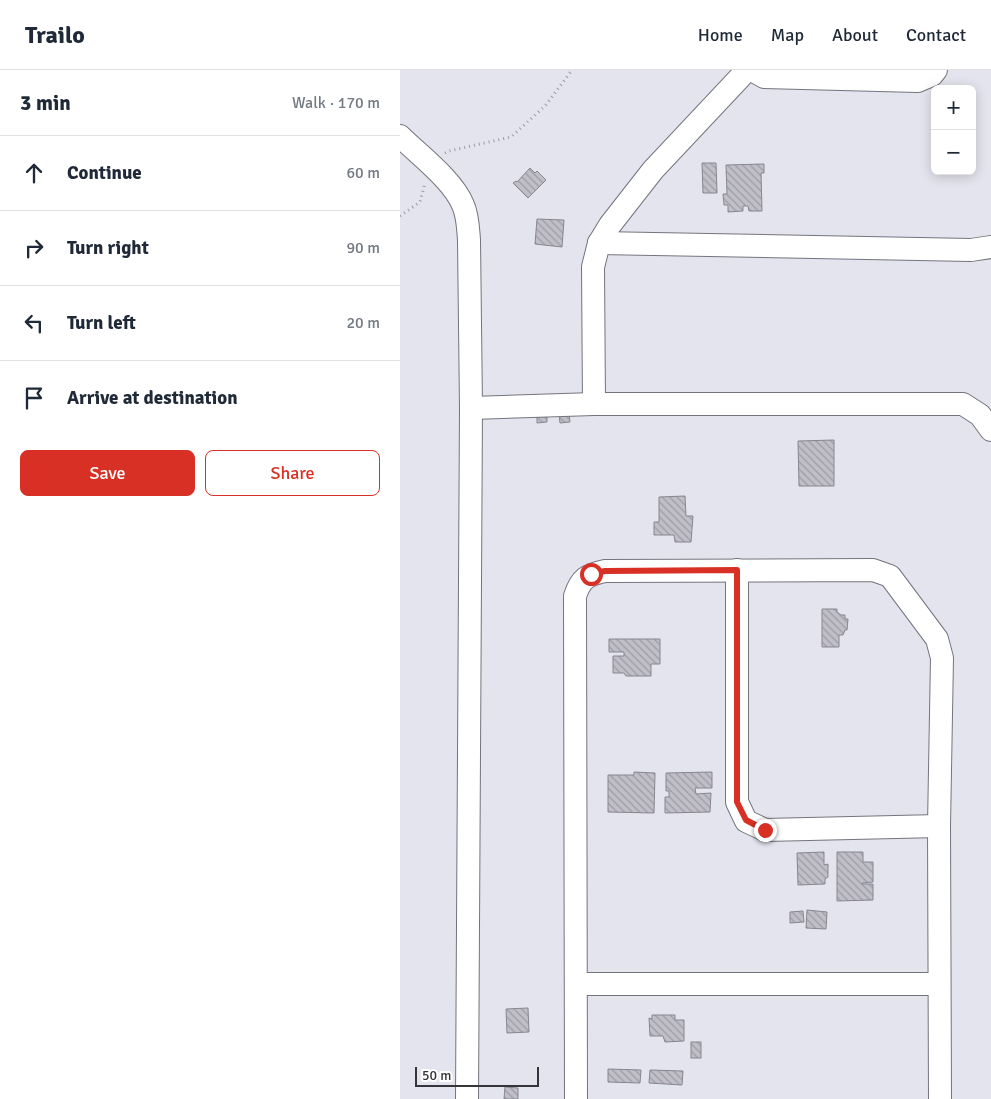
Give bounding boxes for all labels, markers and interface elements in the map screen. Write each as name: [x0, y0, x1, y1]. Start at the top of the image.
text: Trailo: [25, 20, 85, 50]
text: Home: [698, 24, 743, 46]
text: Map: [771, 24, 804, 46]
text: About: [832, 24, 878, 46]
text: Contact: [906, 24, 966, 46]
map controls: [931, 85, 976, 175]
button: +: [931, 85, 976, 130]
text: 3 min: [20, 90, 71, 116]
text: Walk · 170 m: [292, 93, 380, 113]
button: −: [931, 130, 976, 175]
icon: ahead: [20, 159, 48, 187]
text: Continue: [67, 161, 142, 185]
text: 60 m: [346, 163, 380, 183]
icon: right: [20, 234, 48, 262]
text: Turn right: [67, 236, 149, 260]
text: 90 m: [346, 238, 380, 258]
icon: left: [20, 309, 48, 337]
text: Turn left: [67, 311, 136, 335]
text: 20 m: [346, 313, 380, 333]
icon: arrive: [20, 384, 48, 412]
text: Arrive at destination: [67, 386, 238, 410]
button: Save: [20, 450, 195, 496]
button: Share: [205, 450, 380, 496]
route start: [580, 563, 603, 586]
route end: [754, 819, 777, 842]
scale bar: [415, 1064, 539, 1087]
text: 50 m: [422, 1067, 451, 1084]

